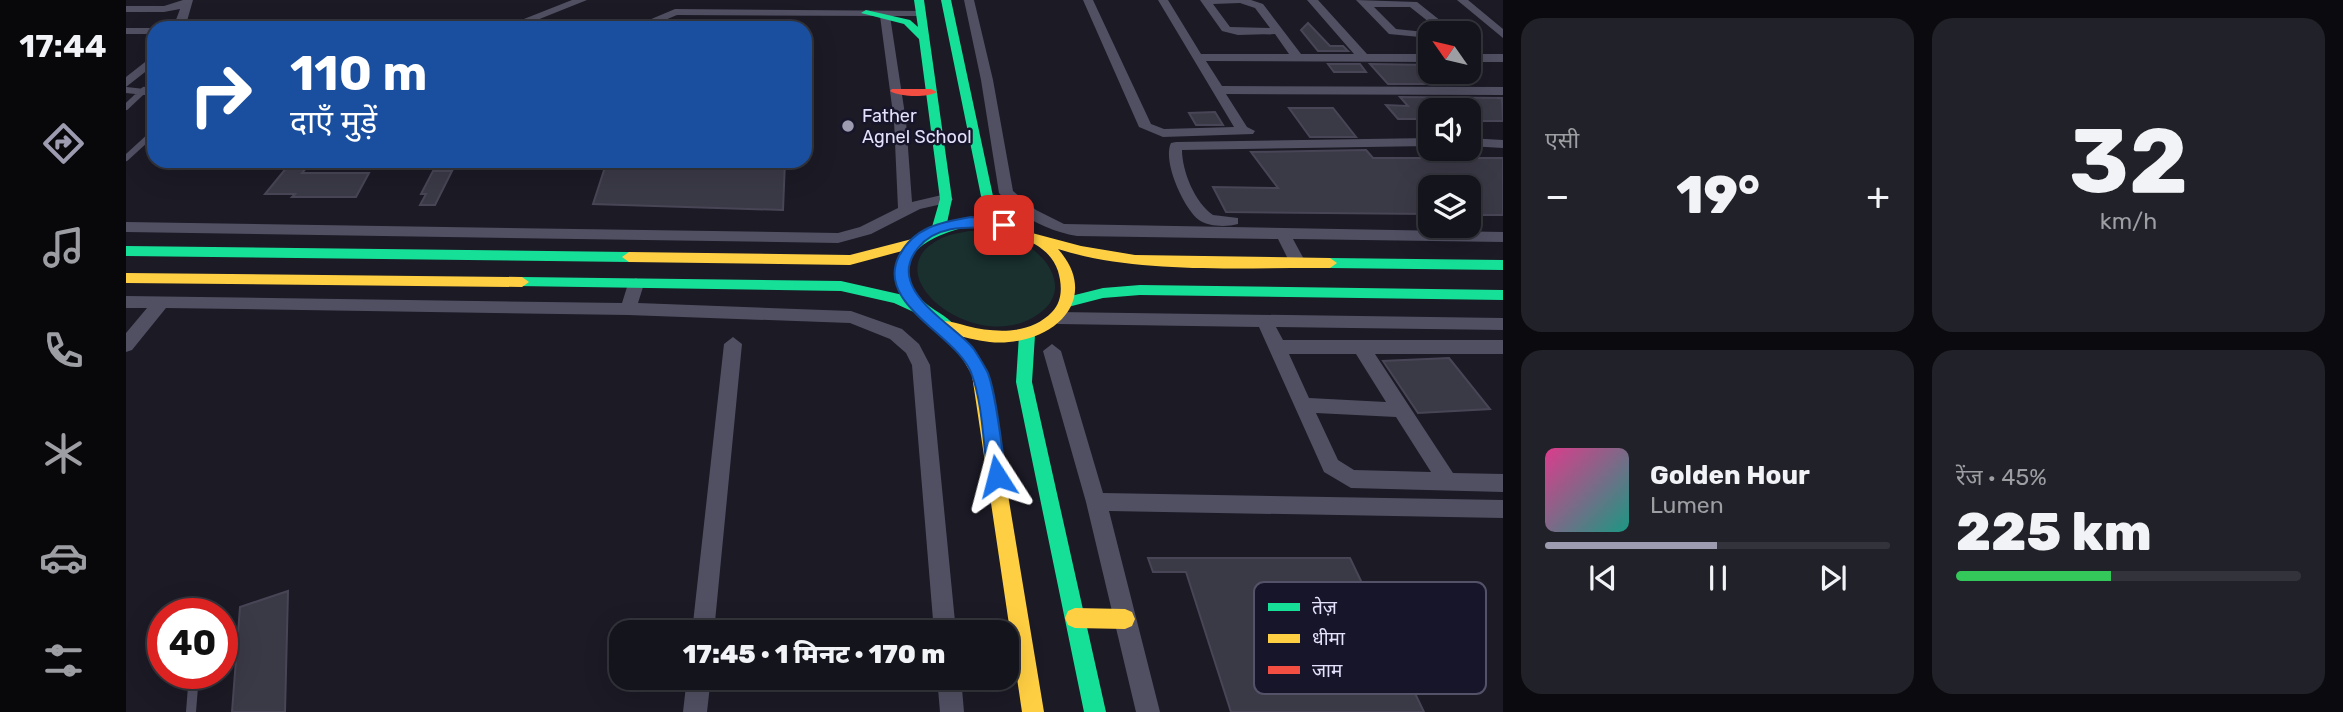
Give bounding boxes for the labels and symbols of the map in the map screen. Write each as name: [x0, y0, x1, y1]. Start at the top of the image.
north arrow: [1418, 21, 1480, 84]
place label: Father Agnel School: [862, 105, 972, 148]
marker: Father Agnel School: [840, 118, 856, 134]
pin: [974, 195, 1034, 255]
position arrow: [960, 439, 1034, 513]
legend: [1254, 582, 1486, 694]
text: तेज़: [1312, 596, 1338, 619]
speed limit sign: 40: [147, 598, 238, 689]
text: धीमा: [1312, 627, 1346, 650]
text: जाम: [1312, 659, 1343, 682]

